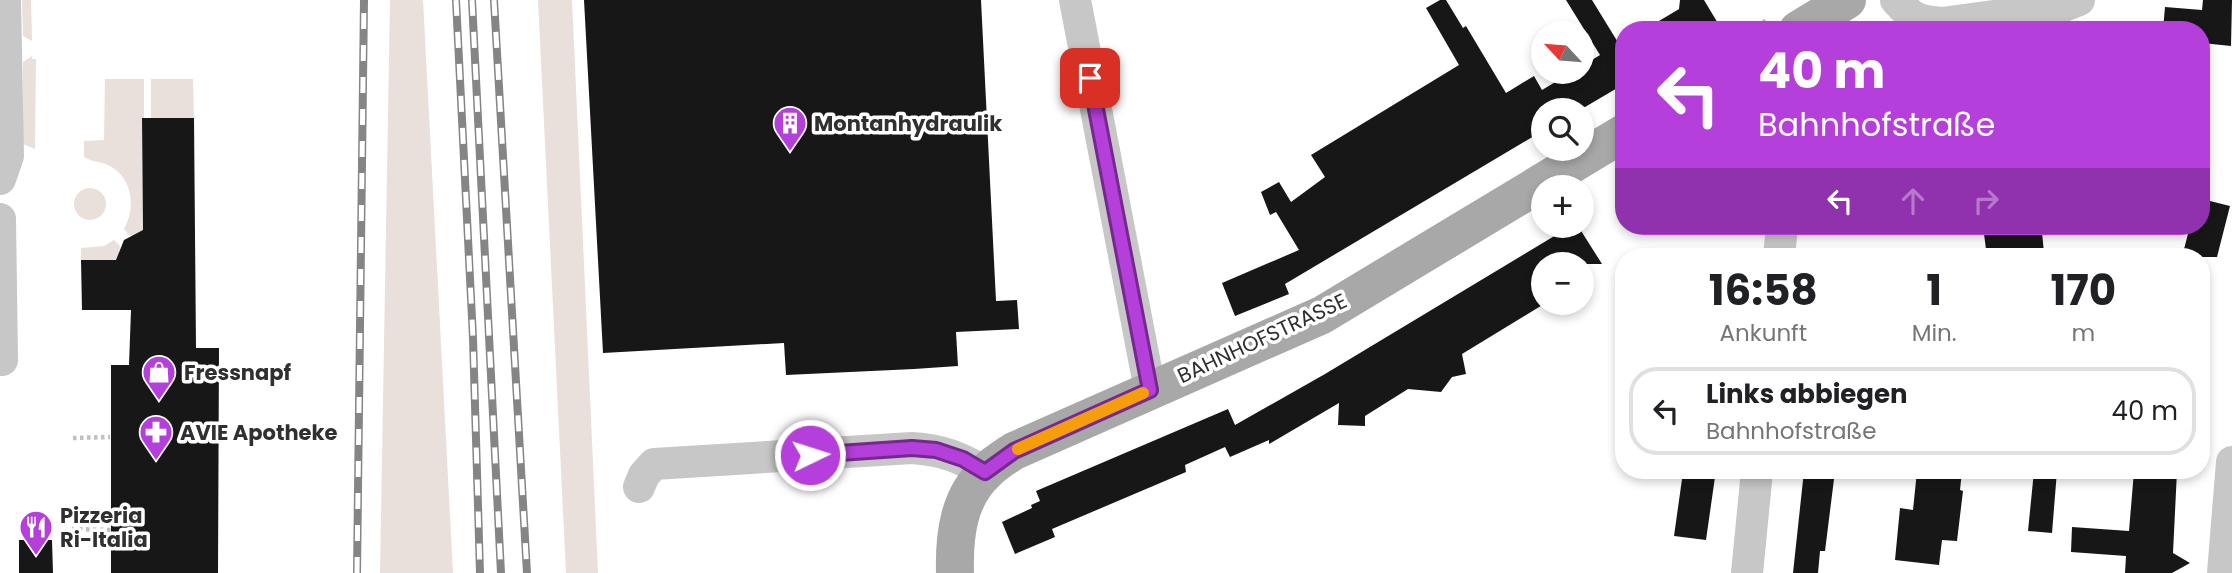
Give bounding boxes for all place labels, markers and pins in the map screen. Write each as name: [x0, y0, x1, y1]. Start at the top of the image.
pin: [1060, 48, 1120, 108]
building icon: Montanhydraulik: [771, 104, 809, 153]
place label: Montanhydraulik: [814, 109, 1002, 138]
shop icon: Fressnapf: [140, 353, 178, 402]
place label: Fressnapf: [184, 358, 292, 387]
pharmacy icon: AVIE Apotheke: [137, 413, 175, 462]
place label: AVIE Apotheke: [180, 418, 338, 447]
place label: Pizzeria Ri-Italia: [60, 501, 148, 554]
restaurant icon: Pizzeria Ri-Italia: [17, 508, 55, 557]

